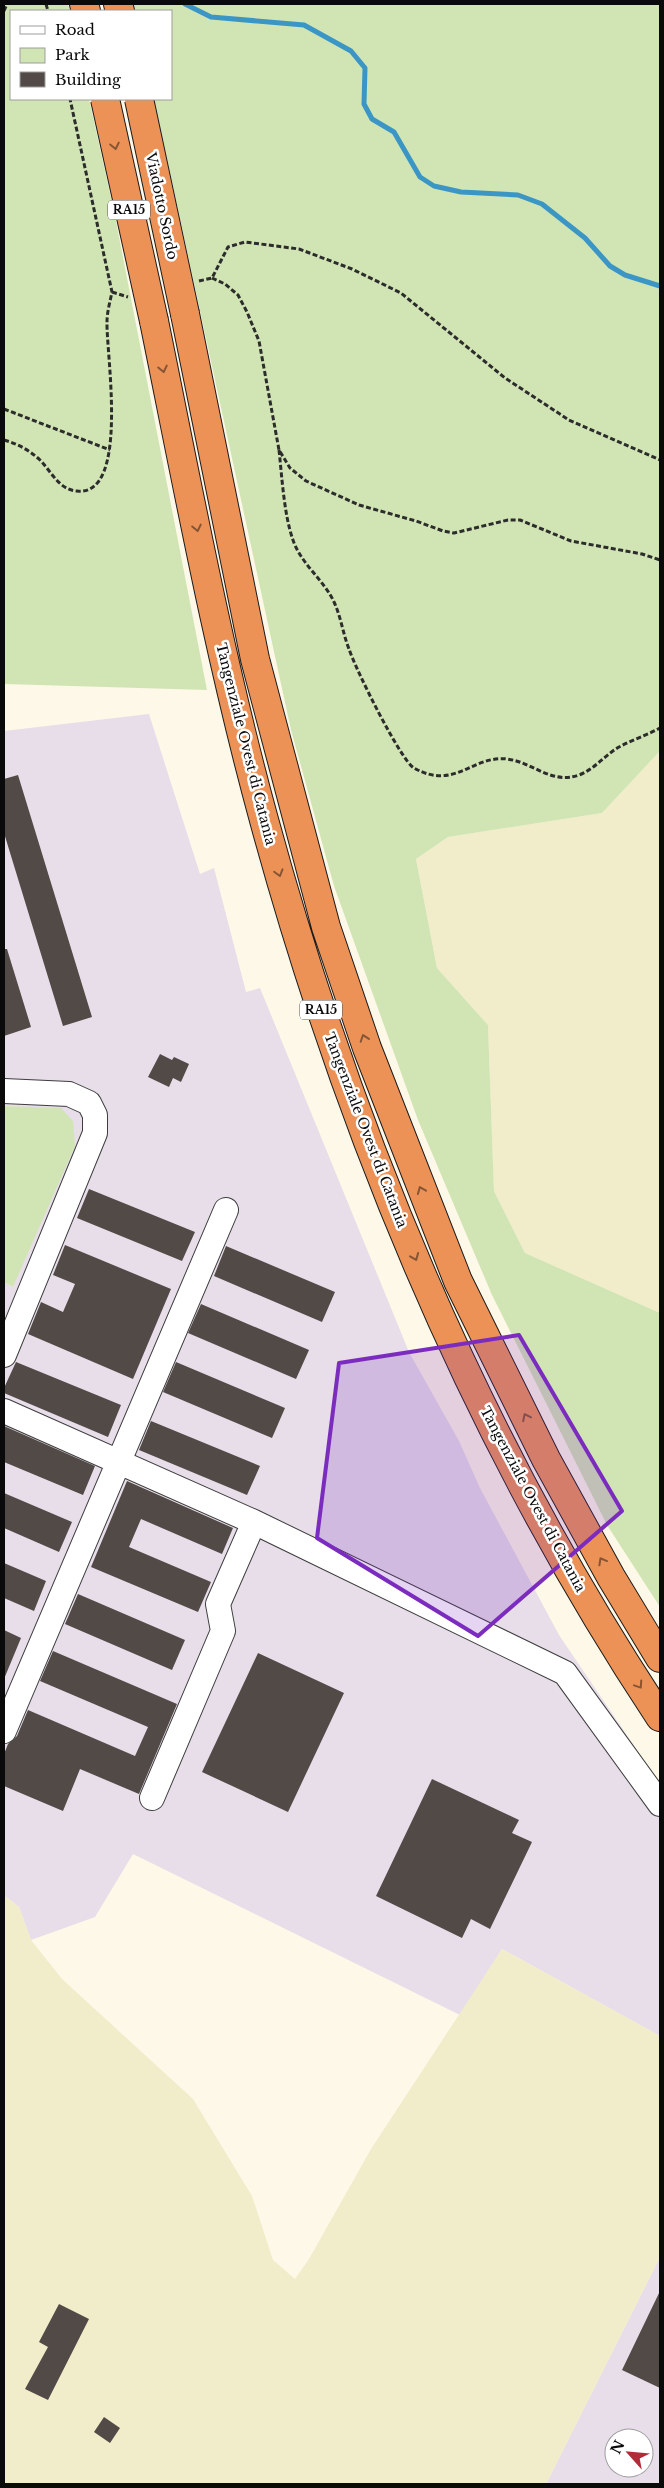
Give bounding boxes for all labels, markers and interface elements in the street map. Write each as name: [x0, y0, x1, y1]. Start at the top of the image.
legend: [10, 10, 172, 100]
text: Road: [55, 20, 95, 39]
text: Park: [55, 45, 91, 64]
text: Building: [55, 70, 122, 89]
one-way arrow: [109, 142, 120, 151]
street label: Viadotto Sordo: [142, 150, 182, 261]
road number: RA15: [108, 200, 150, 220]
one-way arrow: [158, 364, 168, 373]
one-way arrow: [191, 523, 201, 532]
street label: Tangenziale Ovest di Catania: [212, 641, 280, 847]
one-way arrow: [273, 869, 284, 877]
road number: RA15: [300, 1000, 342, 1020]
street label: Tangenziale Ovest di Catania: [320, 1030, 412, 1230]
one-way arrow: [359, 1034, 369, 1043]
one-way arrow: [417, 1186, 428, 1195]
one-way arrow: [408, 1252, 419, 1261]
street label: Tangenziale Ovest di Catania: [476, 1403, 590, 1595]
one-way arrow: [521, 1413, 532, 1422]
one-way arrow: [598, 1557, 608, 1566]
one-way arrow: [633, 1680, 642, 1689]
north arrow: [604, 2428, 654, 2478]
text: N: [606, 2437, 628, 2457]

